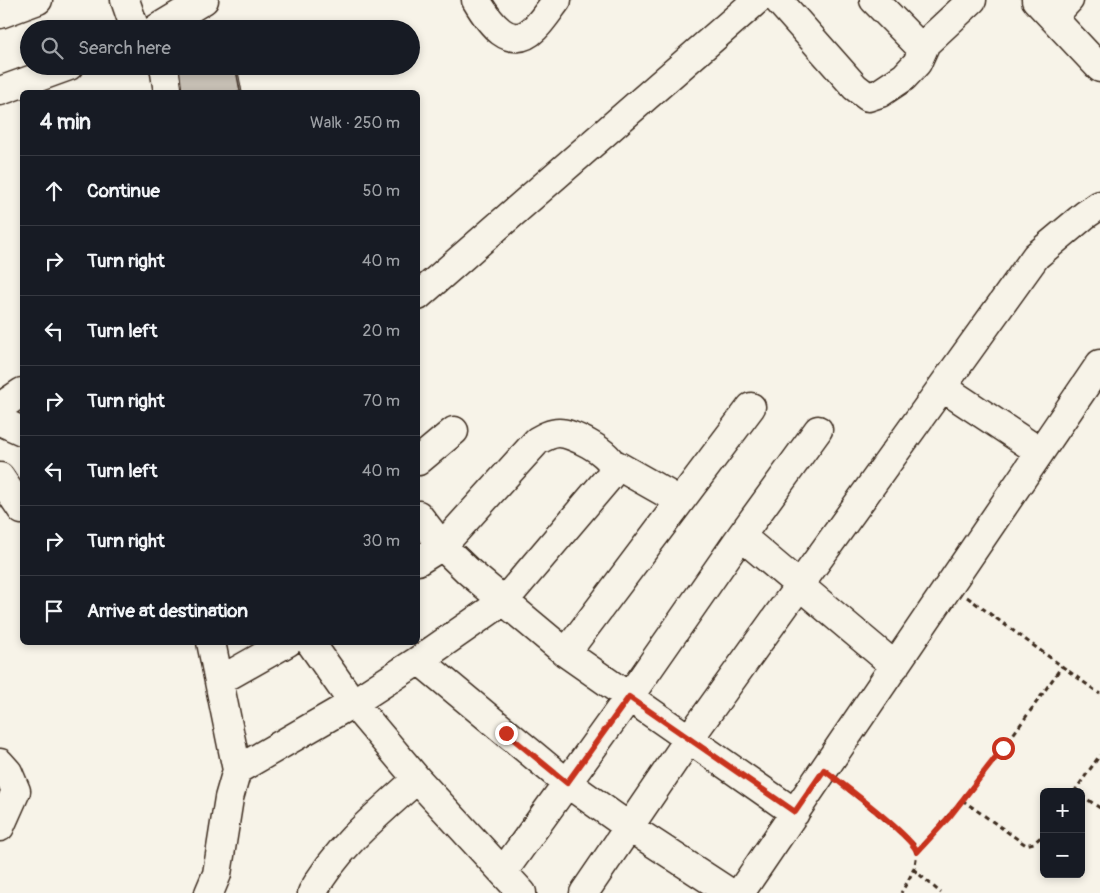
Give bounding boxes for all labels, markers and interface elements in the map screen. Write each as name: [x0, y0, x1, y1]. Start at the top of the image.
search box: [20, 20, 420, 75]
icon: search: [38, 34, 66, 62]
text: Search here: [78, 36, 171, 60]
text: 4 min: [40, 109, 91, 136]
text: Walk · 250 m: [310, 113, 400, 133]
icon: ahead: [40, 177, 68, 205]
text: Continue: [87, 179, 160, 203]
text: 50 m: [363, 181, 400, 201]
icon: right: [40, 247, 68, 275]
text: Turn right: [87, 249, 165, 273]
text: 40 m: [362, 251, 400, 271]
icon: left: [40, 317, 68, 345]
text: Turn left: [87, 319, 157, 343]
text: 20 m: [362, 321, 400, 341]
icon: right: [40, 387, 68, 415]
text: Turn right: [87, 389, 165, 413]
text: 70 m: [363, 391, 400, 411]
icon: left: [40, 457, 68, 485]
text: Turn left: [87, 459, 157, 483]
text: 40 m: [362, 461, 400, 481]
icon: right: [40, 527, 68, 555]
text: Turn right: [87, 529, 165, 553]
text: 30 m: [362, 531, 400, 551]
icon: arrive: [40, 597, 68, 625]
text: Arrive at destination: [87, 599, 248, 623]
route end: [495, 722, 518, 745]
route start: [992, 737, 1015, 760]
map controls: [1040, 788, 1085, 878]
button: +: [1040, 788, 1085, 833]
button: −: [1040, 833, 1085, 878]

